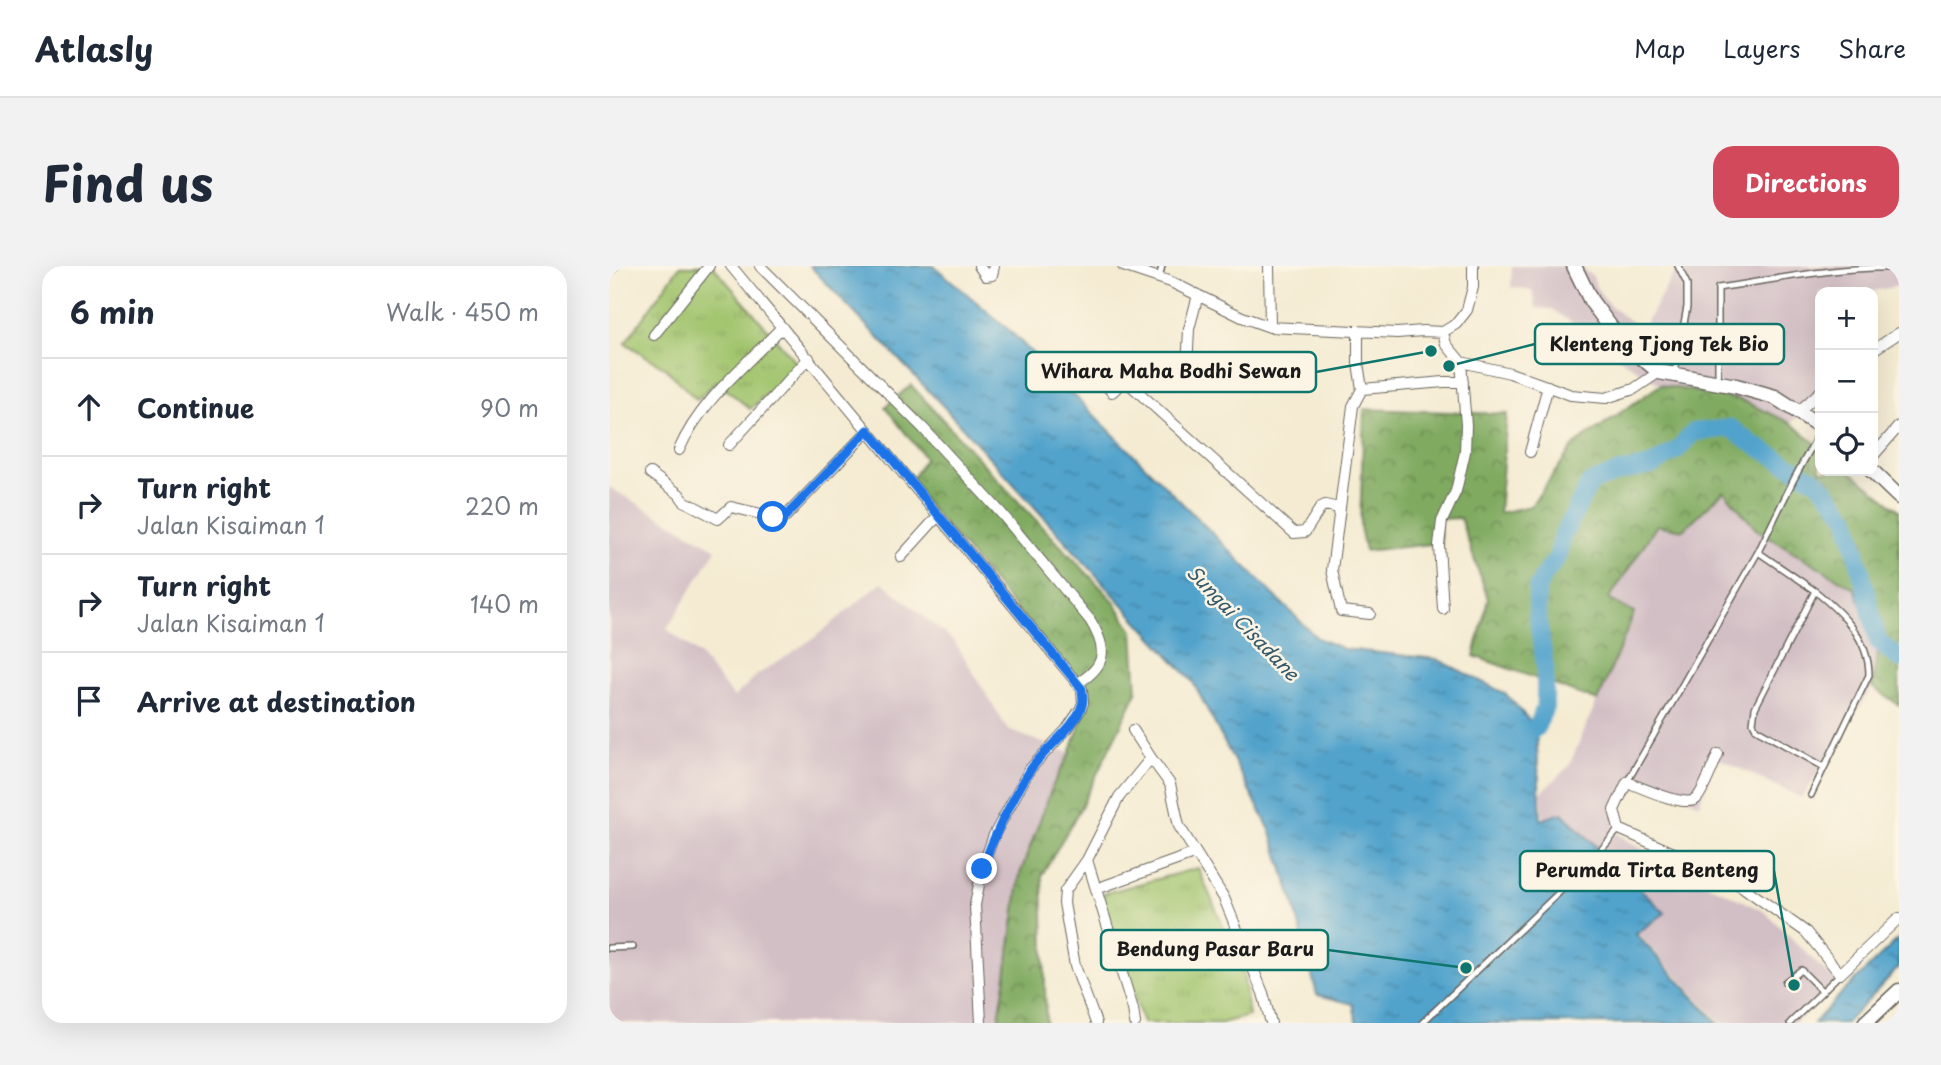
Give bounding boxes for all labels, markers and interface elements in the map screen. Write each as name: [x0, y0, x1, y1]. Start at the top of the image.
text: Atlasly: [35, 23, 153, 73]
text: Map: [1634, 30, 1685, 66]
text: Layers: [1723, 30, 1800, 66]
text: Share: [1838, 30, 1906, 66]
text: Find us: [42, 145, 213, 219]
button: Directions: [1713, 146, 1899, 218]
map controls: [1815, 287, 1878, 476]
button: +: [1815, 287, 1878, 350]
text: 6 min: [70, 289, 155, 334]
text: Walk · 450 m: [386, 294, 539, 329]
callout: Klenteng Tjong Tek Bio: [1535, 324, 1784, 364]
text: Klenteng Tjong Tek Bio: [1549, 329, 1769, 357]
button: −: [1815, 350, 1878, 413]
callout: Wihara Maha Bodhi Sewan: [1026, 352, 1316, 392]
text: Wihara Maha Bodhi Sewan: [1041, 356, 1301, 384]
icon: ahead: [70, 388, 108, 426]
text: Continue: [137, 388, 254, 427]
text: 90 m: [480, 390, 539, 425]
button: locate: [1815, 413, 1878, 476]
text: Turn right: [137, 468, 271, 507]
icon: right: [70, 486, 108, 524]
text: 220 m: [465, 488, 539, 523]
route start: [757, 501, 788, 532]
text: Jalan Kisaiman 1: [137, 507, 325, 542]
water label: Sungai Cisadane: [1181, 558, 1307, 687]
text: Turn right: [137, 566, 271, 605]
icon: right: [70, 584, 108, 622]
text: 140 m: [470, 586, 539, 621]
text: Jalan Kisaiman 1: [137, 605, 325, 640]
icon: arrive: [70, 682, 108, 720]
text: Arrive at destination: [137, 682, 416, 721]
callout: Perumda Tirta Benteng: [1520, 851, 1774, 891]
route end: [966, 853, 997, 884]
text: Perumda Tirta Benteng: [1535, 855, 1759, 883]
callout: Bendung Pasar Baru: [1101, 930, 1328, 970]
text: Bendung Pasar Baru: [1116, 934, 1314, 962]

